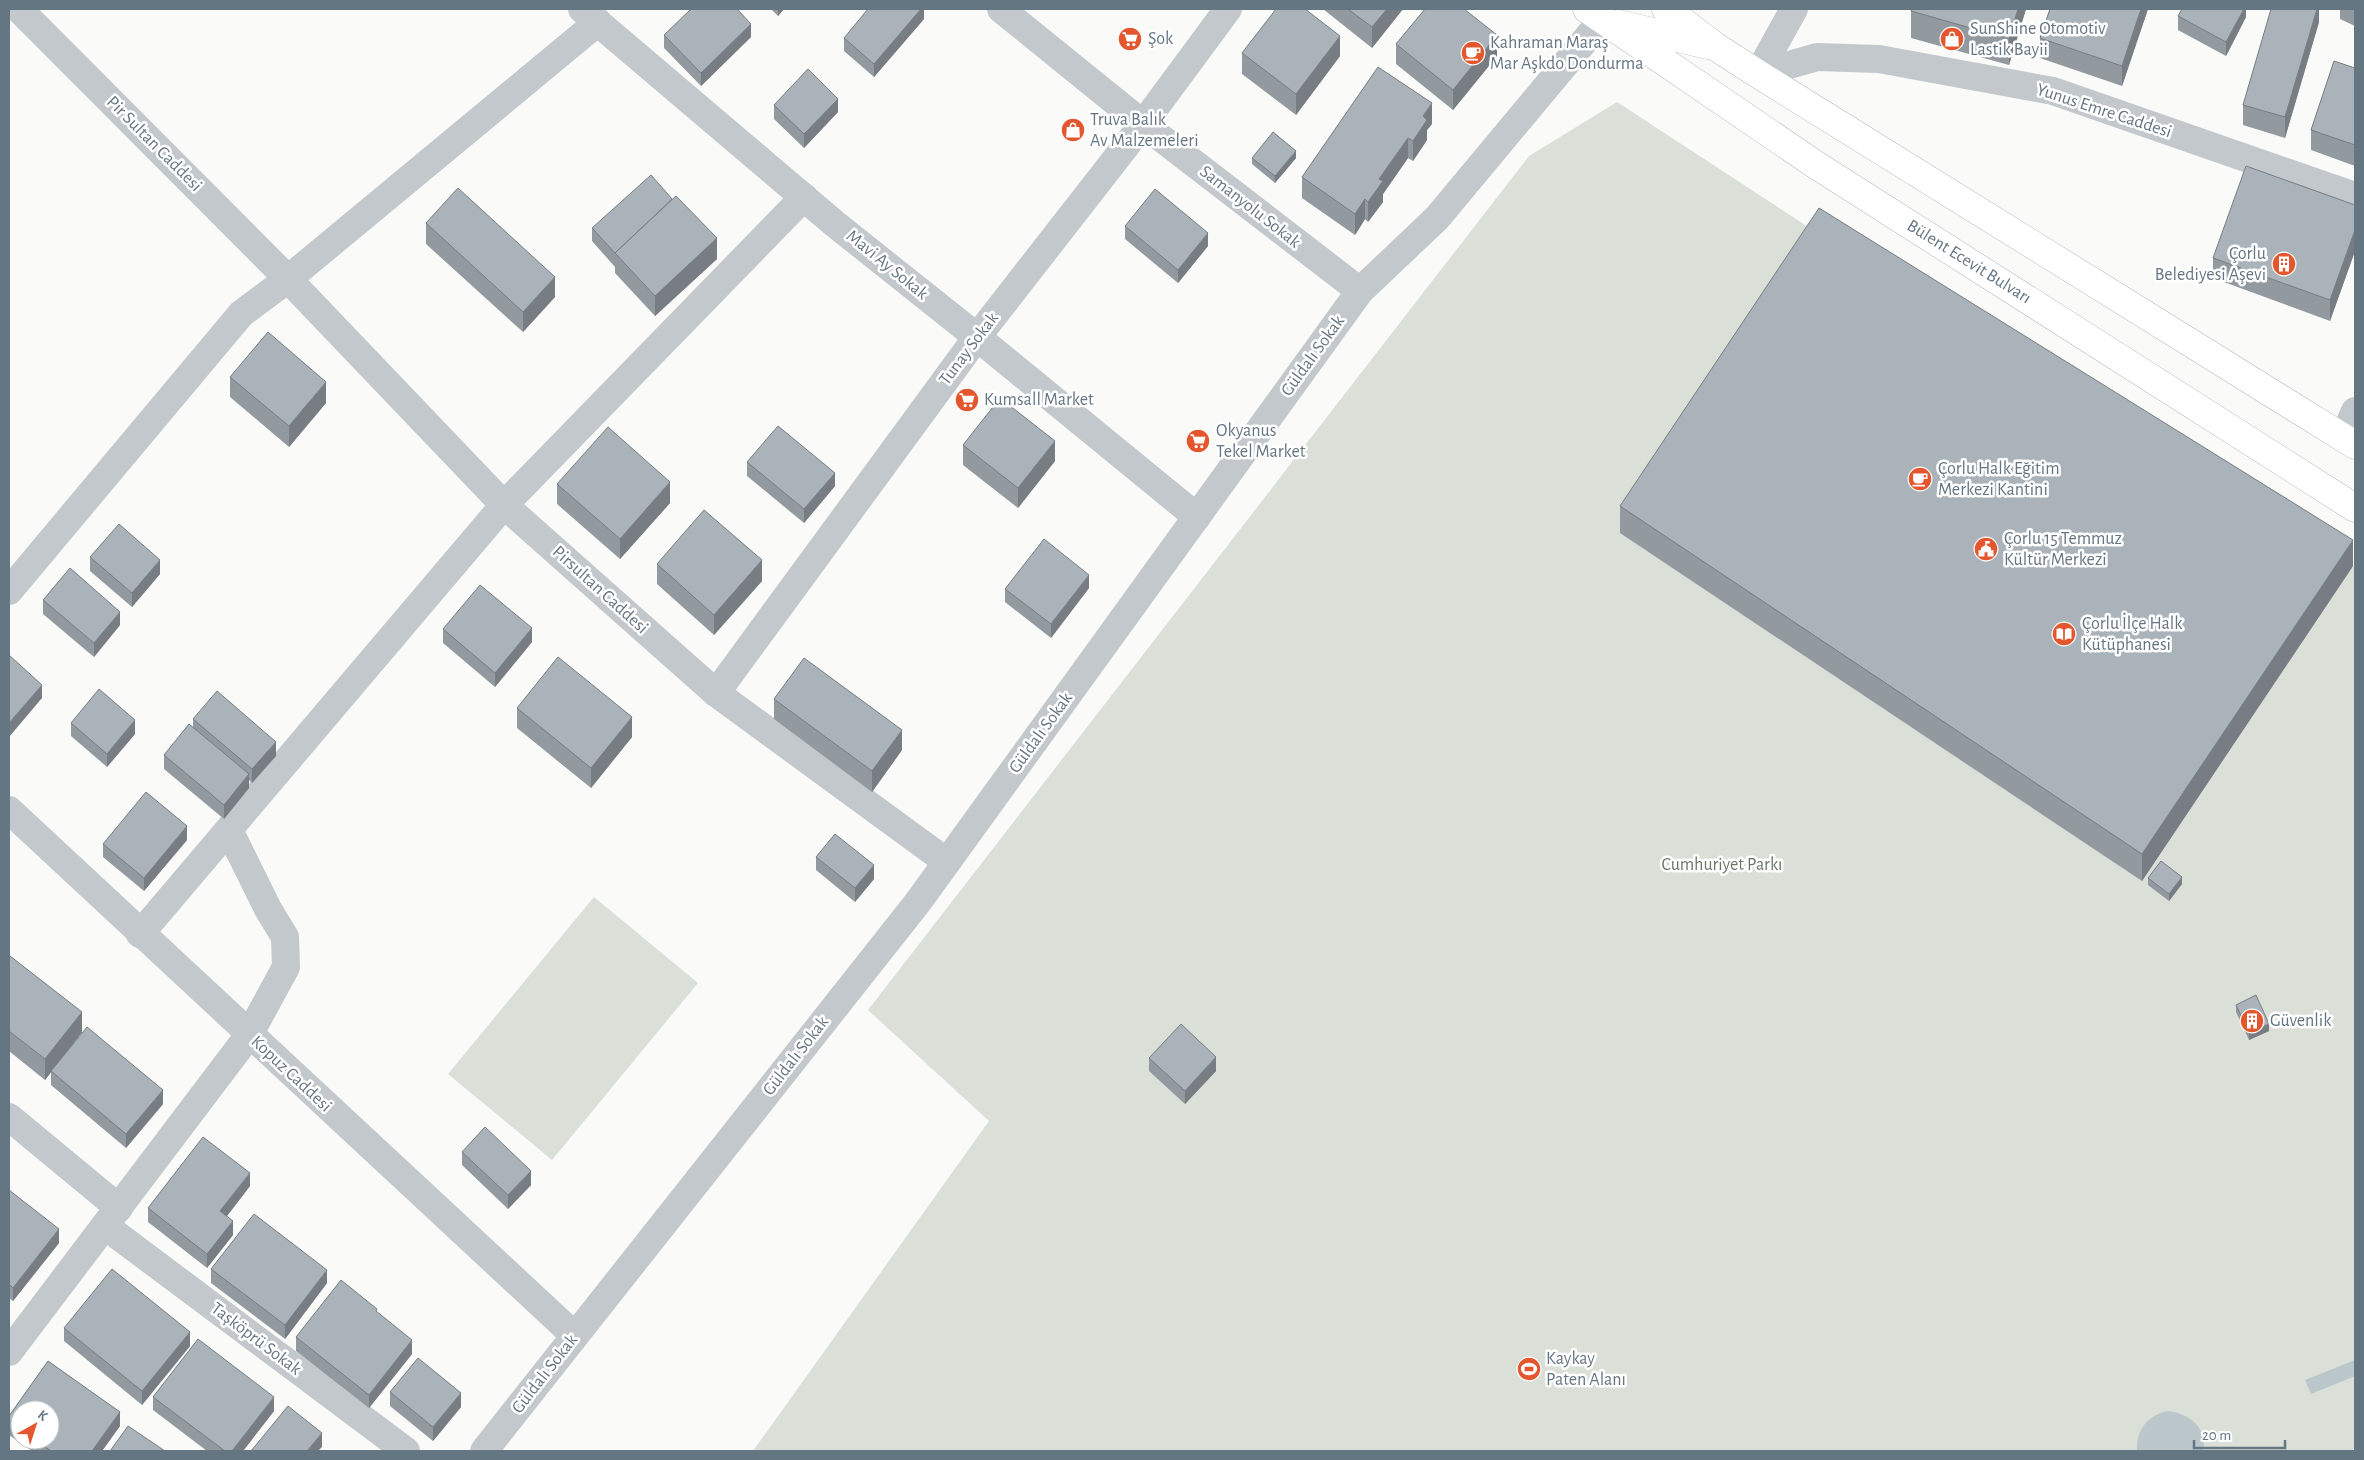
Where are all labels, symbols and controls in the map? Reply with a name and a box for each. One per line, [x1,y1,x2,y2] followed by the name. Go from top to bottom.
[1970,20,2106,59] place label: SunShine Otomotiv Lastik Bayii
[1117,26,1143,52] supermarket icon: Şok
[1939,26,1965,52] shop icon: SunShine Otomotiv Lastik Bayii
[1148,30,1174,48] place label: Şok
[1490,34,1644,73] place label: Kahraman Maraş Mar Aşkdo Dondurma
[1460,40,1486,66] cafe icon: Kahraman Maraş Mar Aşkdo Dondurma
[2034,81,2174,141] street label: Yunus Emre Caddesi
[103,93,205,195] street label: Pir Sultan Caddesi
[1090,111,1199,150] place label: Truva Balık Av Malzemeleri
[1060,117,1086,143] shop icon: Truva Balık Av Malzemeleri
[1196,162,1304,252] street label: Samanyolu Sokak
[1904,217,2034,307] street label: Bülent Ecevit Bulvarı
[843,227,932,304] street label: Mavi Ay Sokak
[2155,245,2266,284] place label: Çorlu Belediyesi Aşevi
[2271,251,2297,277] building icon: Çorlu Belediyesi Aşevi
[936,309,1002,389] street label: Tunay Sokak
[1278,312,1349,400] street label: Güldalı Sokak
[954,387,980,413] supermarket icon: Kumsall Market
[984,391,1094,409] place label: Kumsall Market
[1216,422,1306,461] place label: Okyanus Tekel Market
[1185,428,1211,454] supermarket icon: Okyanus Tekel Market
[1938,460,2060,499] place label: Çorlu Halk Eğitim Merkezi Kantini
[1907,466,1933,492] cafe icon: Çorlu Halk Eğitim Merkezi Kantini
[2004,530,2122,569] place label: Çorlu 15 Temmuz Kültür Merkezi
[1973,536,1999,562] public building icon: Çorlu 15 Temmuz Kültür Merkezi
[549,543,651,637] street label: Pirsultan Caddesi
[2082,613,2183,654] place label: Çorlu İlçe Halk Kütüphanesi
[2051,621,2077,647] library icon: Çorlu İlçe Halk Kütüphanesi
[1006,689,1077,777] street label: Güldalı Sokak
[1662,856,1782,874] park label: Cumhuriyet Parkı
[2239,1008,2265,1034] building icon: Güvenlik
[760,1012,833,1099] street label: Güldalı Sokak
[2270,1012,2332,1030] place label: Güvenlik
[247,1032,335,1116] street label: Kopuz Caddesi
[208,1299,305,1379] street label: Taşköprü Sokak
[509,1330,582,1417] street label: Güldalı Sokak
[1546,1350,1626,1389] place label: Kaykay Paten Alanı
[1516,1356,1542,1382] sports icon: Kaykay Paten Alanı
[10,1400,60,1450] north arrow
[35,1408,51,1424] text: K
[2194,1418,2285,1450] scale bar
[2202,1428,2231,1443] text: 20 m

